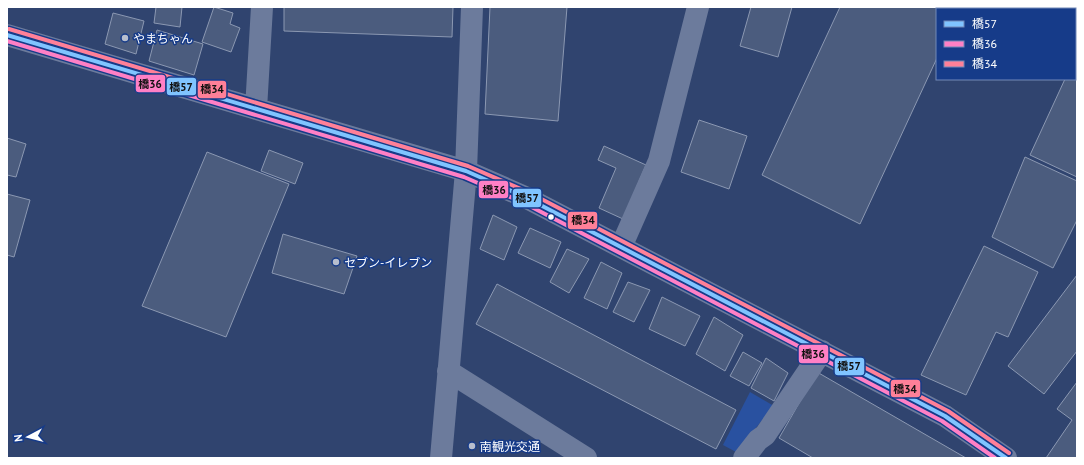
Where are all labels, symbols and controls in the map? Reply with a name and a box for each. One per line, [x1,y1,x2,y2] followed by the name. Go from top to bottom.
[936,8,1076,80] legend
[972,16,997,31] text: 橋57
[133,31,193,46] place label: やまちゃん
[120,33,130,43] marker: やまちゃん
[972,36,997,51] text: 橋36
[972,56,998,71] text: 橋34
[135,74,166,93] line badge: 橋36
[138,77,162,91] text: 橋36
[166,77,197,96] line badge: 橋57
[169,80,193,94] text: 橋57
[197,80,227,99] line badge: 橋34
[200,82,224,96] text: 橋34
[478,180,509,199] line badge: 橋36
[482,183,506,197] text: 橋36
[512,188,542,208] line badge: 橋57
[515,191,539,205] text: 橋57
[567,211,598,230] line badge: 橋34
[546,212,556,222] unlabelled marker
[571,213,595,227] text: 橋34
[344,255,432,270] place label: セブン-イレブン
[331,257,341,267] marker: セブン-イレブン
[798,344,829,364] line badge: 橋36
[801,347,825,361] text: 橋36
[834,357,865,376] line badge: 橋57
[837,359,861,373] text: 橋57
[890,379,921,398] line badge: 橋34
[893,382,917,396] text: 橋34
[8,417,48,457] north arrow
[11,434,25,443] text: N
[480,439,540,454] place label: 南観光交通
[467,441,477,451] marker: 南観光交通

